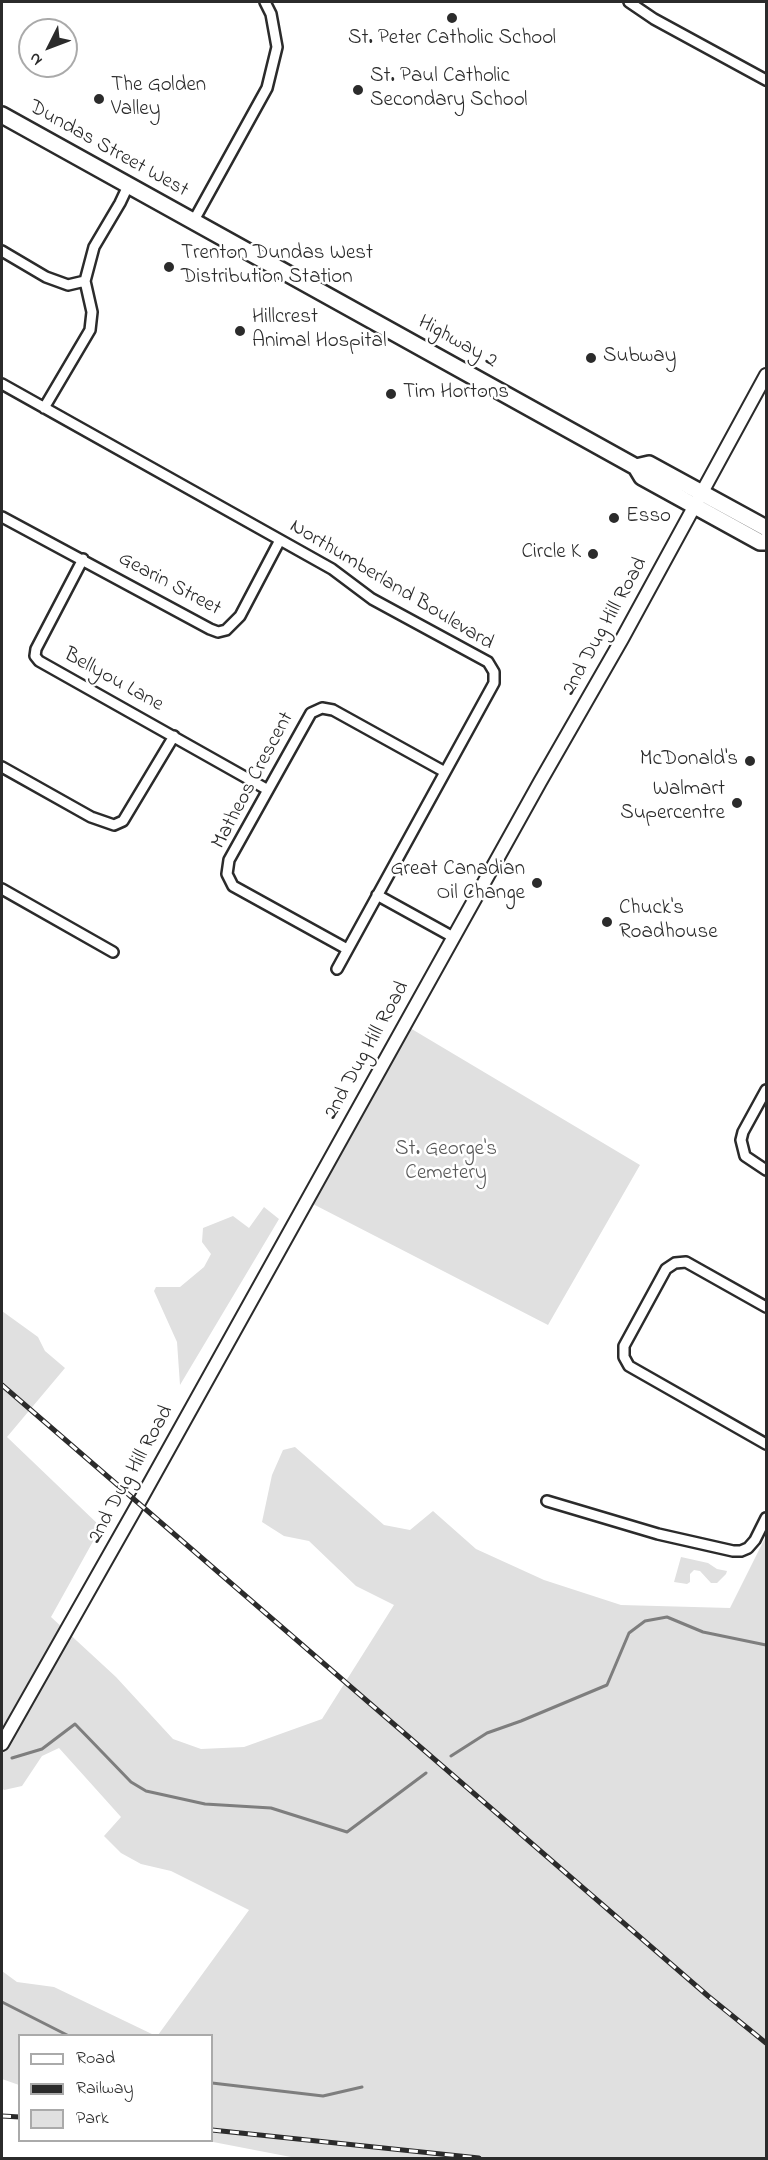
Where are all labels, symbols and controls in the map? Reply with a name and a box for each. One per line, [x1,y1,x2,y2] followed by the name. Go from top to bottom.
[445,11,459,25] marker: St. Peter Catholic School
[18,18,78,78] north arrow
[348,27,556,53] place label: St. Peter Catholic School
[24,47,49,71] text: N
[370,65,528,115] place label: St. Paul Catholic Secondary School
[111,74,206,124] place label: The Golden Valley
[351,83,365,97] marker: St. Paul Catholic Secondary School
[92,92,106,106] marker: The Golden Valley
[24,96,192,204] street label: Dundas Street West
[181,242,373,292] place label: Trenton Dundas West Distribution Station
[162,260,176,274] marker: Trenton Dundas West Distribution Station
[252,306,386,356] place label: Hillcrest Animal Hospital
[413,311,501,375] street label: Highway 2
[233,324,247,338] marker: Hillcrest Animal Hospital
[603,345,676,371] place label: Subway
[584,351,598,365] marker: Subway
[403,381,509,407] place label: Tim Hortons
[384,387,398,401] marker: Tim Hortons
[626,505,671,531] place label: Esso
[607,511,621,525] marker: Esso
[284,515,498,657] street label: Northumberland Boulevard
[521,541,581,567] place label: Circle K
[113,547,225,623] street label: Gearin Street
[586,547,600,561] marker: Circle K
[558,554,654,700] street label: 2nd Dug Hill Road
[59,643,167,719] street label: Bellyou Lane
[207,708,301,854] street label: Matheos Crescent
[640,748,738,774] place label: McDonald's
[743,754,757,768] marker: McDonald's
[620,778,725,828] place label: Walmart Supercentre
[730,796,744,810] marker: Walmart Supercentre
[390,858,525,908] place label: Great Canadian Oil Change
[530,876,544,890] marker: Great Canadian Oil Change
[619,897,718,947] place label: Chuck's Roadhouse
[600,915,614,929] marker: Chuck's Roadhouse
[320,978,416,1124] street label: 2nd Dug Hill Road
[395,1138,497,1188] park label: St. George's Cemetery
[84,1402,180,1548] street label: 2nd Dug Hill Road
[18,2034,213,2142] legend
[76,2046,115,2072] text: Road
[76,2076,133,2102] text: Railway
[76,2106,109,2132] text: Park

